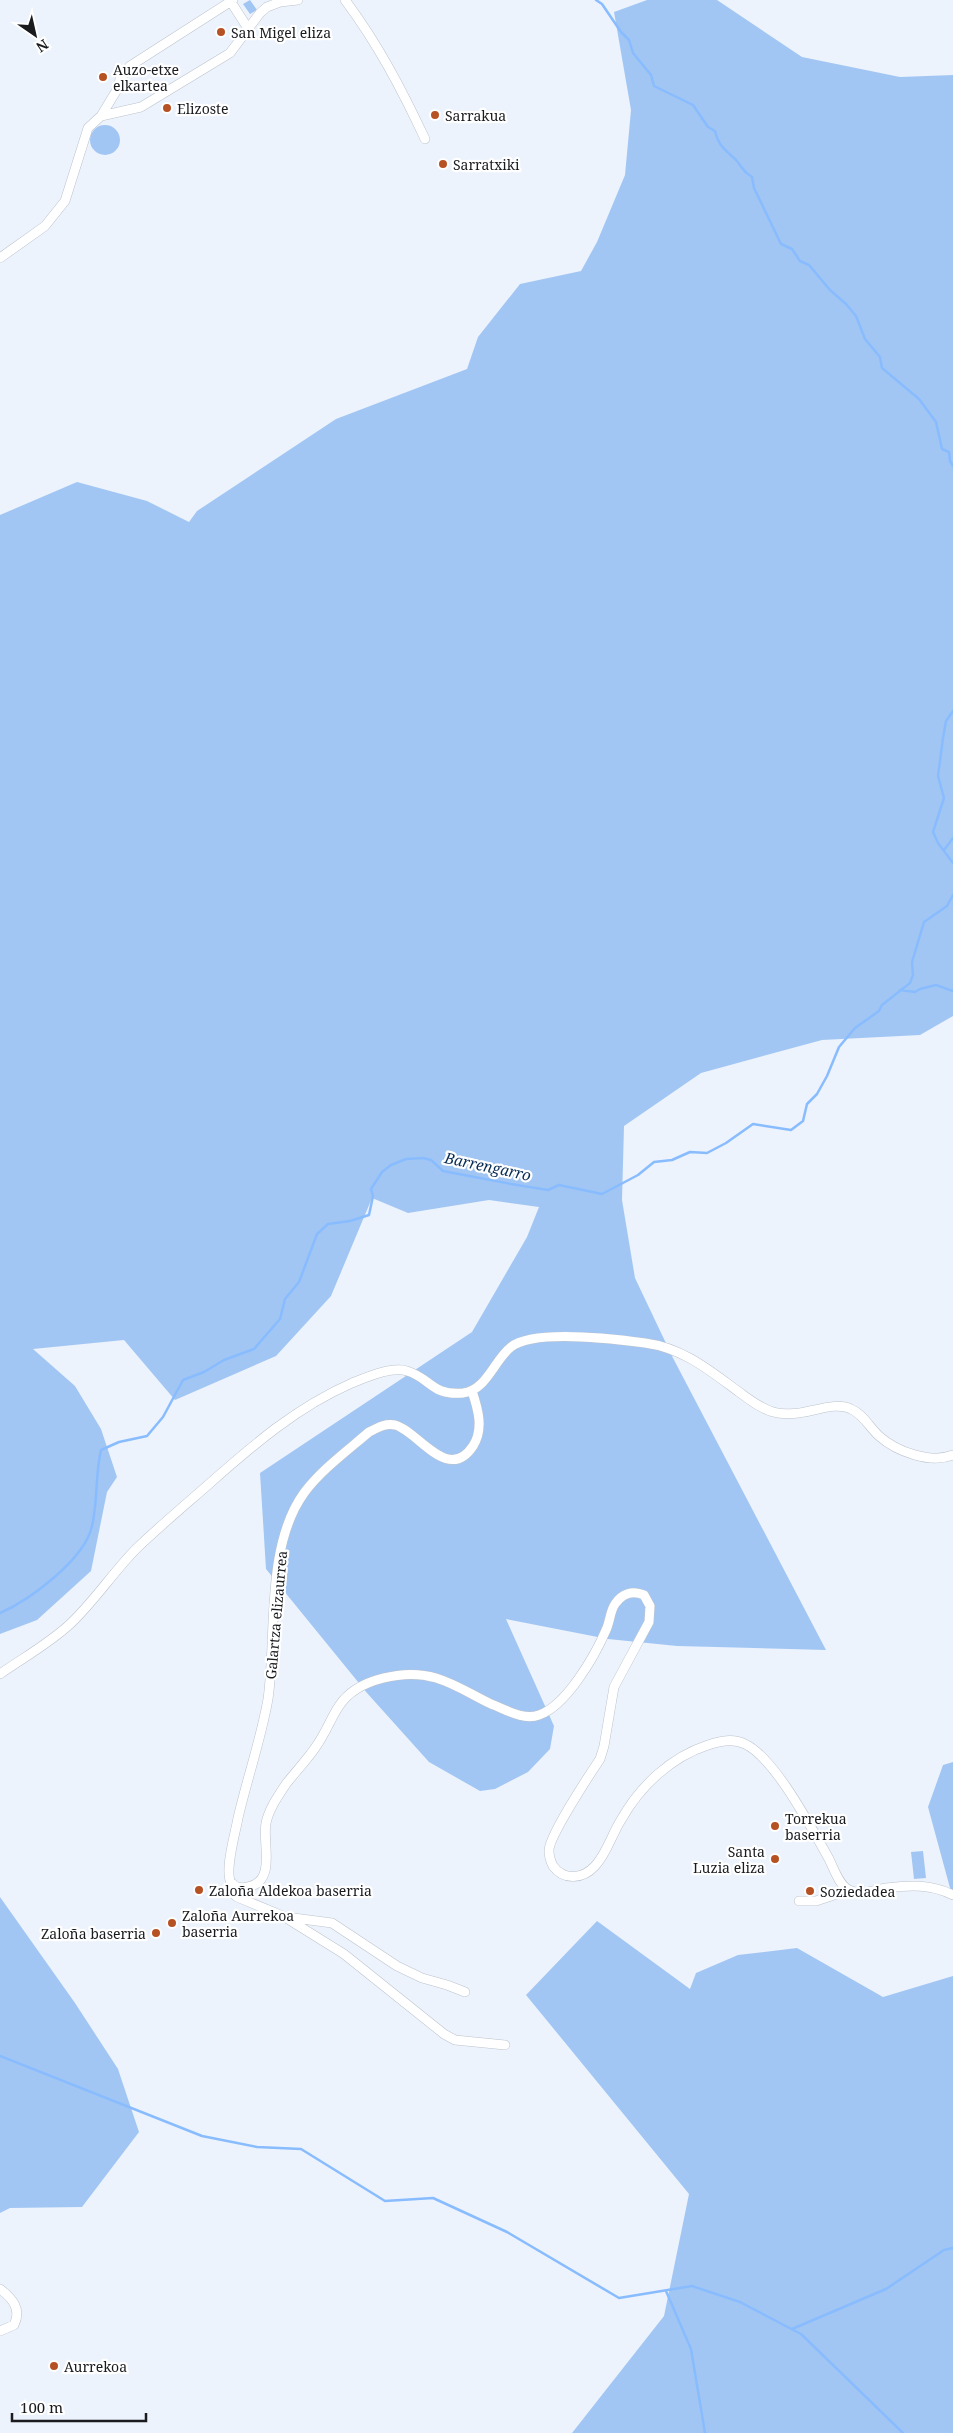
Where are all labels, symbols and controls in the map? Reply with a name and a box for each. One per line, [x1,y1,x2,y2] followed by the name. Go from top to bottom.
[10,10,60,60] north arrow
[231,23,331,42] place label: San Migel eliza
[215,26,227,38] marker: San Migel eliza
[33,35,52,57] text: N
[113,60,179,95] place label: Auzo-etxe elkartea
[97,71,109,83] marker: Auzo-etxe elkartea
[177,99,229,118] place label: Elizoste
[161,102,173,114] marker: Elizoste
[445,106,506,125] place label: Sarrakua
[429,109,441,121] marker: Sarrakua
[453,155,520,174] place label: Sarratxiki
[437,158,449,170] marker: Sarratxiki
[442,1147,533,1185] water label: Barrengarro
[261,1550,291,1680] street label: Galartza elizaurrea
[785,1809,847,1844] place label: Torrekua baserria
[769,1820,781,1832] marker: Torrekua baserria
[693,1842,765,1877] place label: Santa Luzia eliza
[769,1853,781,1865] marker: Santa Luzia eliza
[209,1881,372,1900] place label: Zaloña Aldekoa baserria
[820,1882,895,1901] place label: Soziedadea
[193,1884,205,1896] marker: Zaloña Aldekoa baserria
[804,1885,816,1897] marker: Soziedadea
[182,1906,294,1941] place label: Zaloña Aurrekoa baserria
[166,1917,178,1929] marker: Zaloña Aurrekoa baserria
[41,1924,146,1943] place label: Zaloña baserria
[150,1927,162,1939] marker: Zaloña baserria
[64,2357,127,2376] place label: Aurrekoa
[48,2360,60,2372] marker: Aurrekoa
[12,2390,146,2422] scale bar
[20,2397,63,2417] text: 100 m

